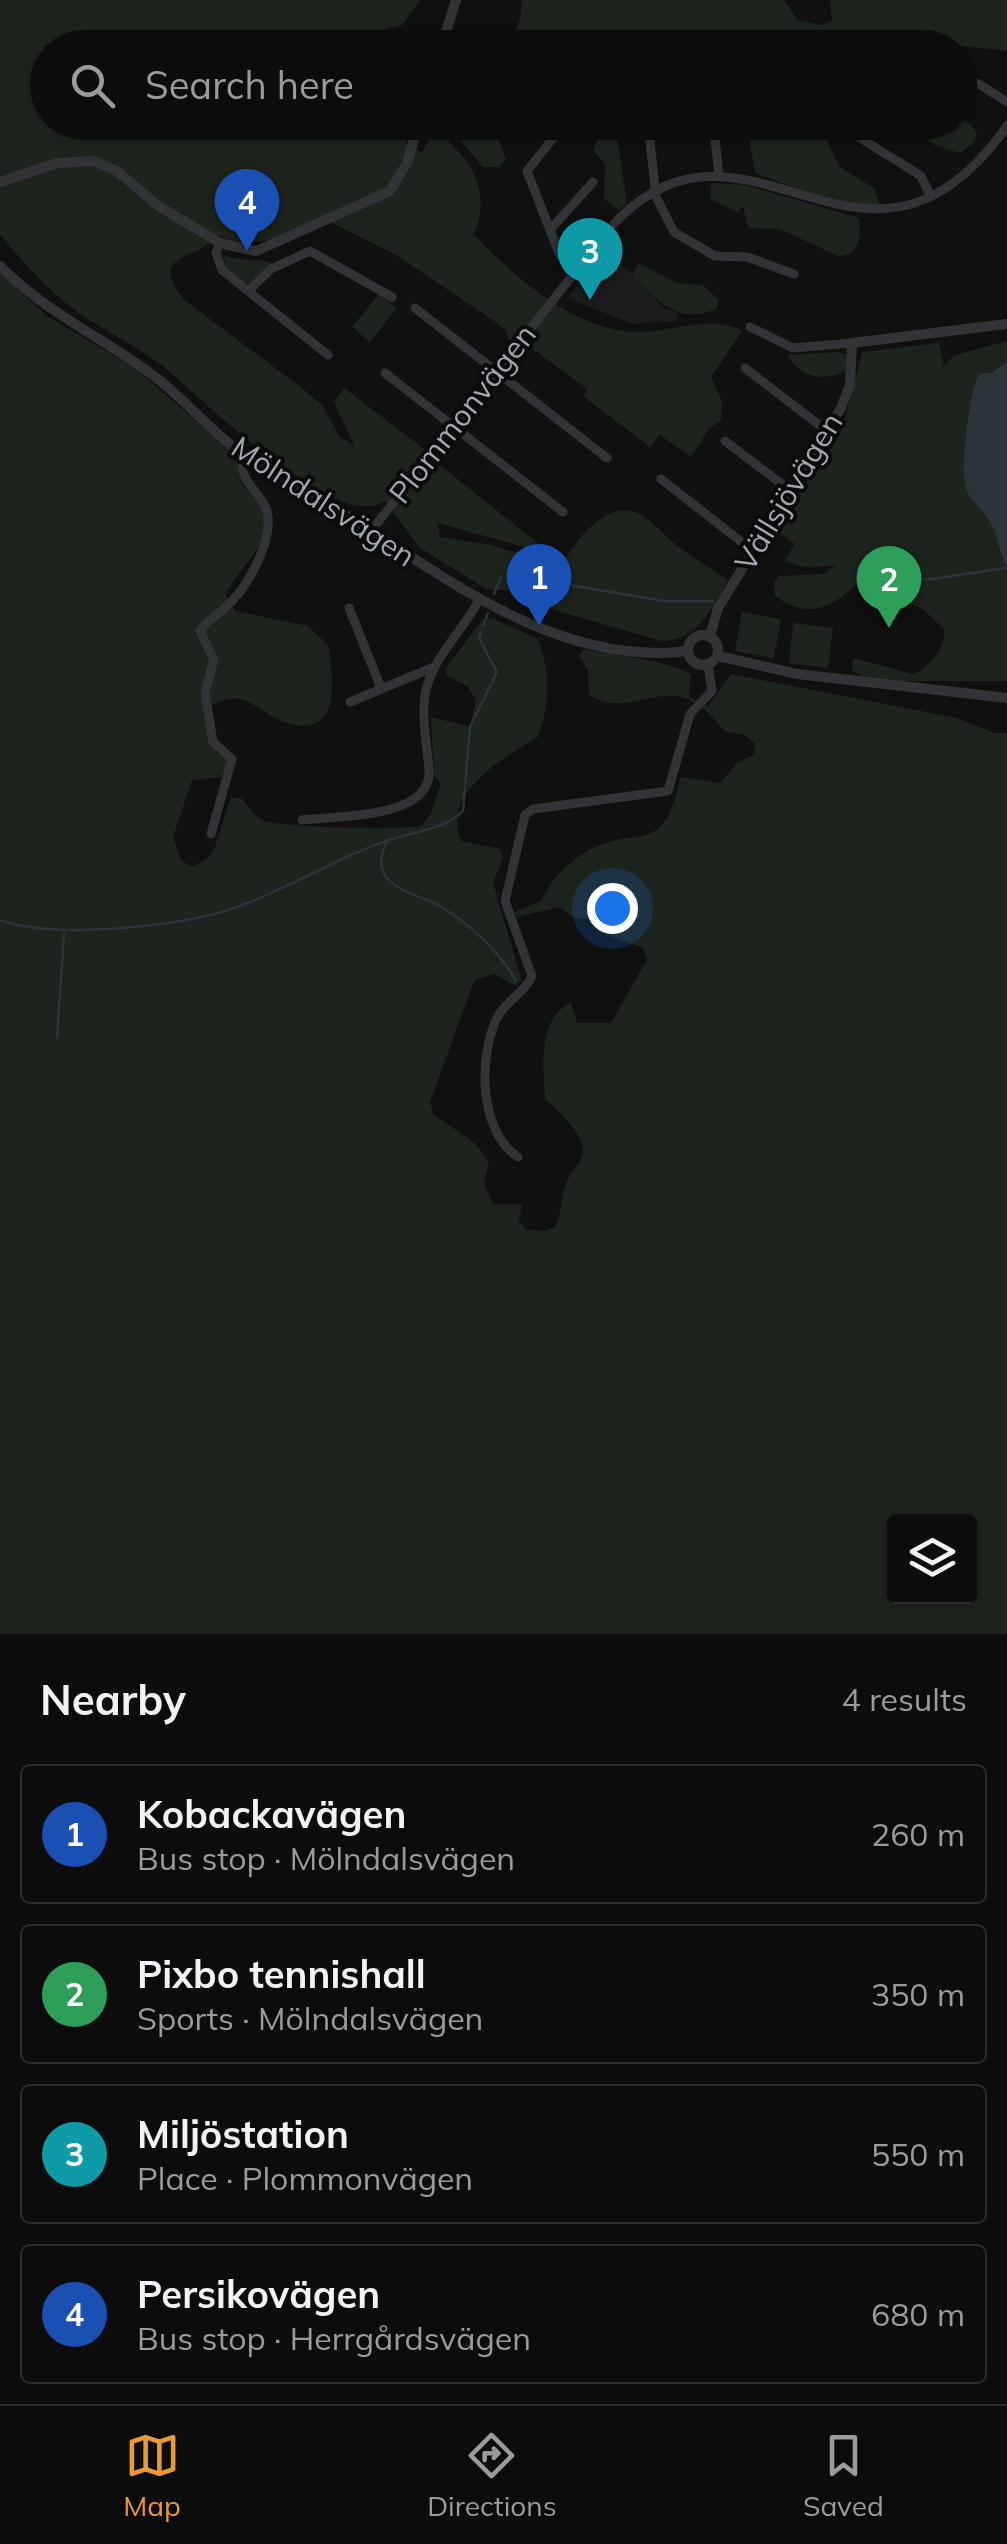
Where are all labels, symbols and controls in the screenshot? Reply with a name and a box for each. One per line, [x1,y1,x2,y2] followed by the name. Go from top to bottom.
[30,30,977,140] search box
[65,58,120,113] icon: search
[145,61,354,109] text: Search here
[214,168,280,251] pin: 4
[558,218,622,300] pin: 3
[380,316,544,511] street label: Plommonvägen
[726,405,850,578] street label: Vällsjövägen
[225,428,422,575] street label: Mölndalsvägen
[506,544,572,626] pin: 1
[856,546,922,628] pin: 2
[587,883,638,934] your location
[887,1514,977,1604] map controls
[887,1514,977,1604] button: layers
[40,1673,186,1726] text: Nearby
[842,1679,967,1719] text: 4 results
[137,1790,406,1838] text: Kobackavägen
[65,1814,84,1854] text: 1
[871,1814,965,1854] text: 260 m
[137,1838,515,1878] text: Bus stop · Mölndalsvägen
[137,1950,426,1998] text: Pixbo tennishall
[65,1974,84,2014] text: 2
[871,1974,965,2014] text: 350 m
[137,1998,483,2038] text: Sports · Mölndalsvägen
[137,2110,349,2158] text: Miljöstation
[65,2134,84,2174] text: 3
[871,2134,965,2174] text: 550 m
[137,2158,473,2198] text: Place · Plommonvägen
[137,2270,380,2318] text: Persikovägen
[65,2294,84,2334] text: 4
[871,2294,965,2334] text: 680 m
[137,2318,531,2358] text: Bus stop · Herrgårdsvägen
[123,2428,181,2523] tab: Map
[427,2428,557,2523] tab: Directions
[803,2428,884,2523] tab: Saved

